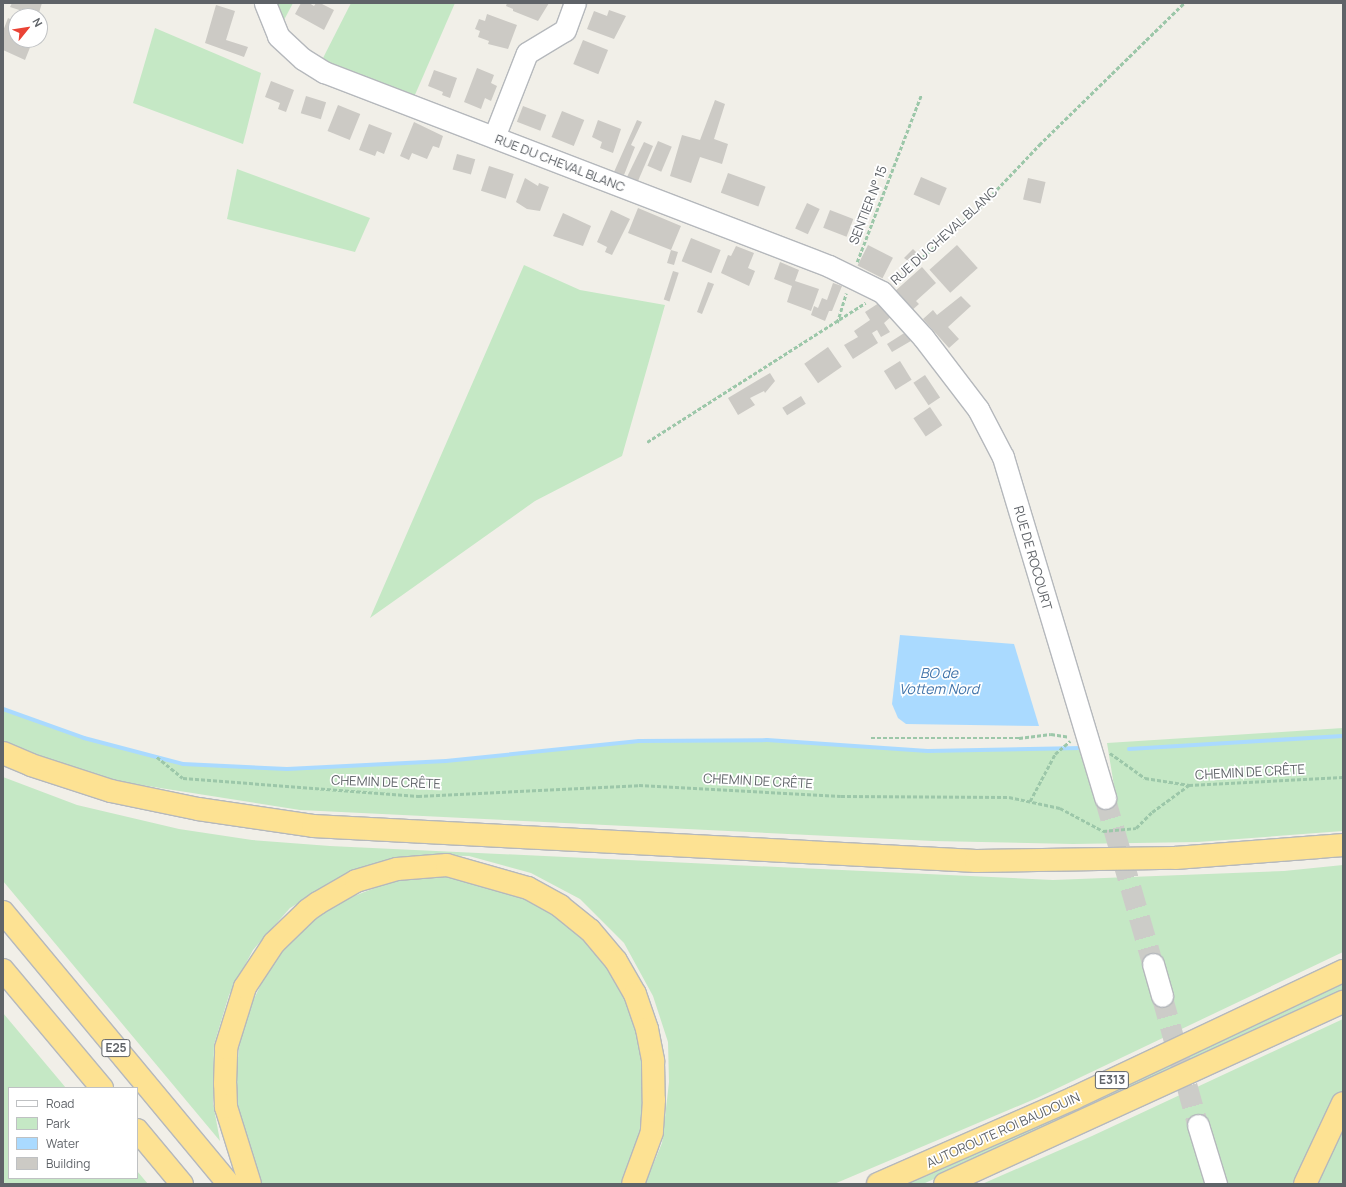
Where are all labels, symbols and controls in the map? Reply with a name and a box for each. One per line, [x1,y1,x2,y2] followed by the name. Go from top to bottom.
[8,8,48,48] north arrow
[29,15,46,29] text: N
[492,131,628,195] street label: RUE DU CHEVAL BLANC
[846,163,890,247] street label: SENTIER N° 15
[887,184,1001,288] street label: RUE DU CHEVAL BLANC
[1011,504,1055,612] street label: RUE DE ROCOURT
[899,665,979,698] water label: BO de Vottem Nord
[1195,761,1305,783] street label: CHEMIN DE CRÊTE
[703,770,813,792] street label: CHEMIN DE CRÊTE
[331,772,441,792] street label: CHEMIN DE CRÊTE
[101,1038,131,1058] road number: E25
[1094,1070,1130,1090] road number: E313
[8,1087,138,1179] legend
[924,1089,1082,1171] street label: AUTOROUTE ROI BAUDOUIN
[46,1095,74,1112] text: Road
[46,1115,70,1132] text: Park
[46,1135,79,1152] text: Water
[46,1155,90,1172] text: Building

